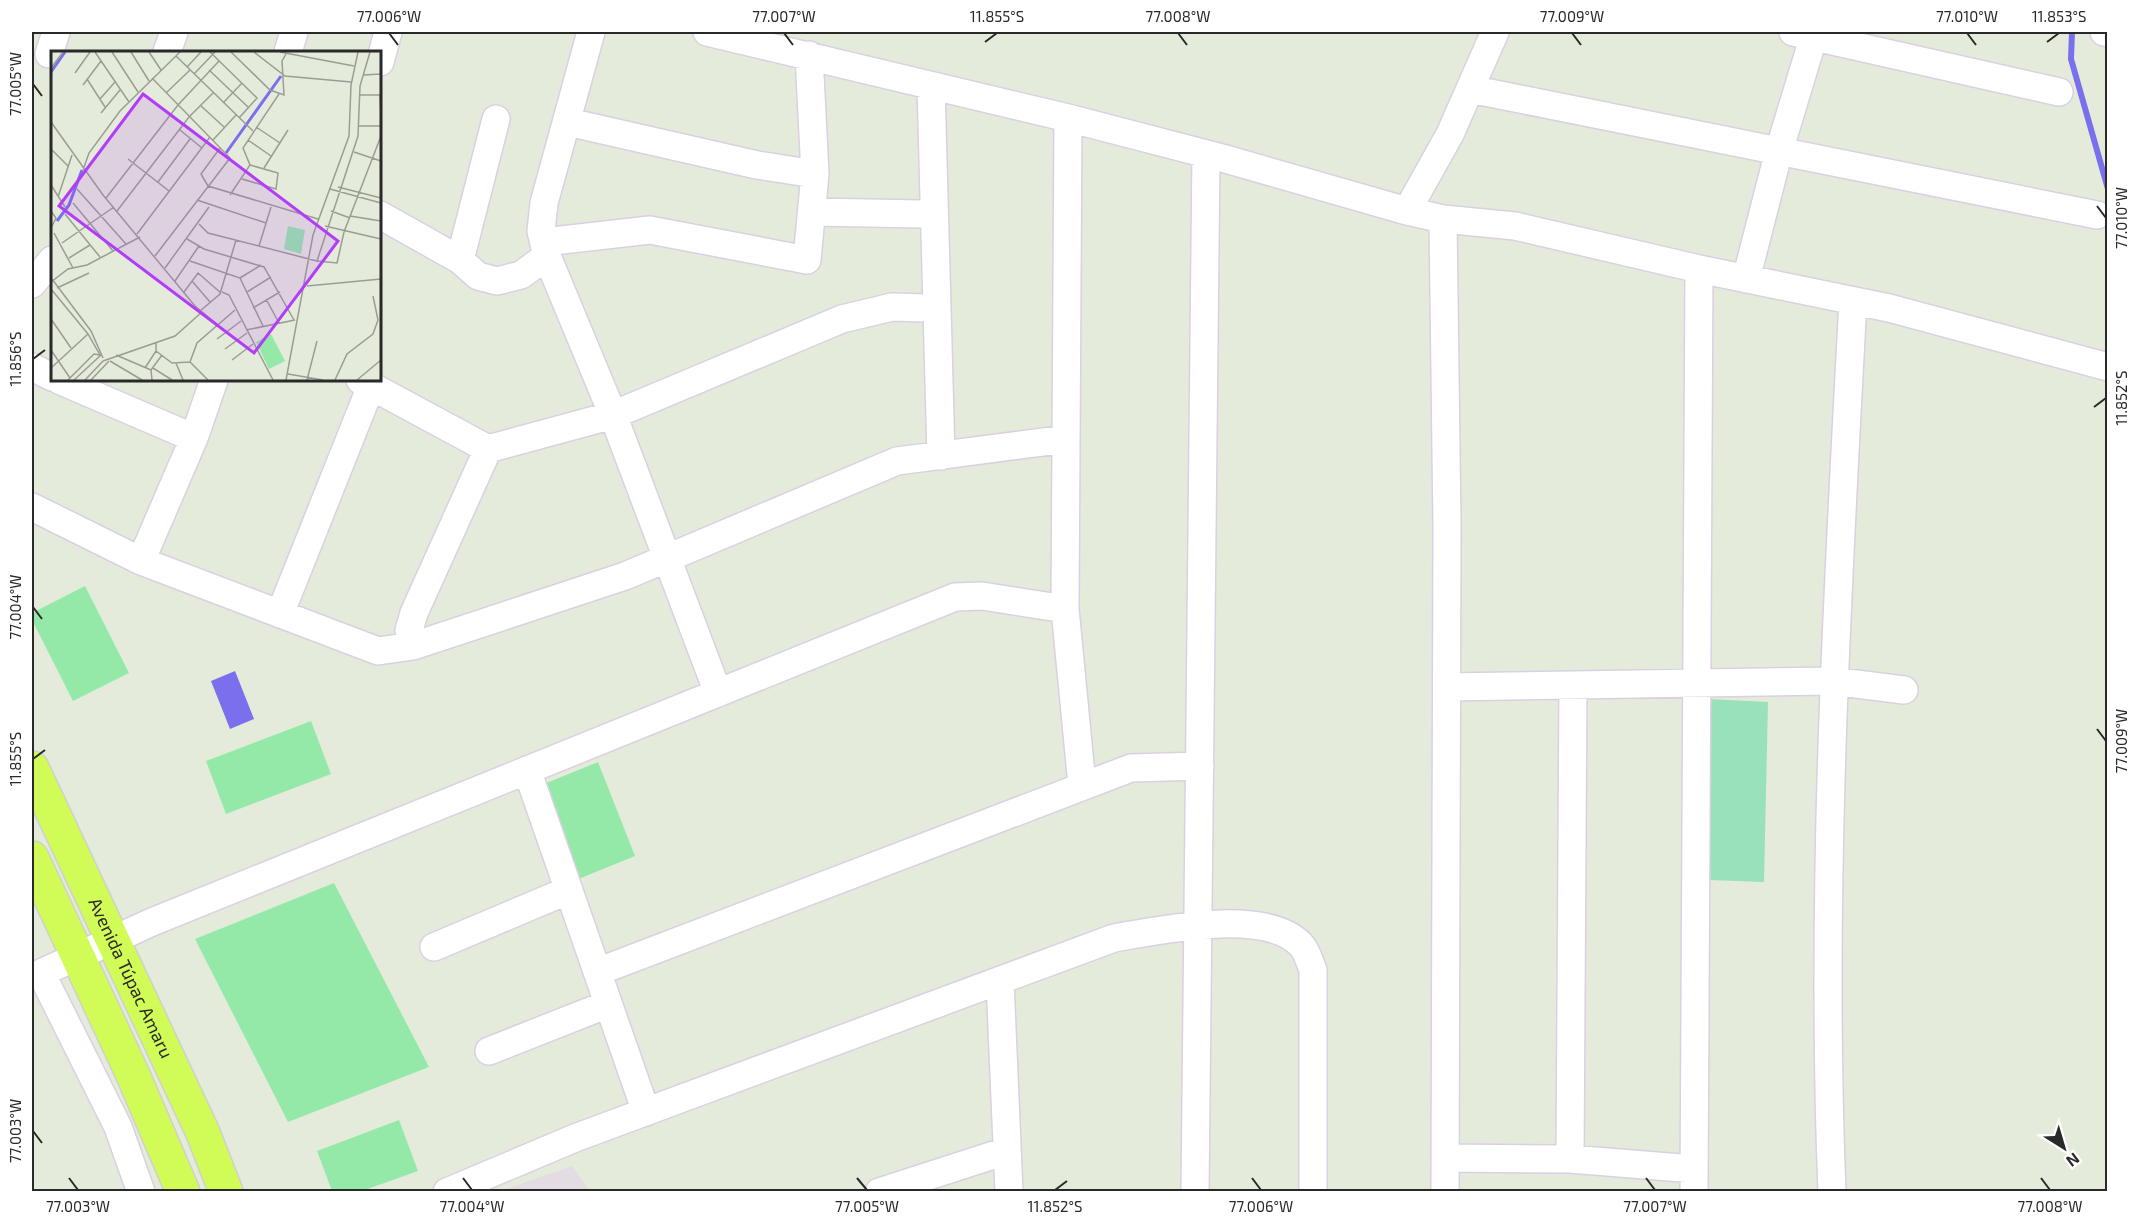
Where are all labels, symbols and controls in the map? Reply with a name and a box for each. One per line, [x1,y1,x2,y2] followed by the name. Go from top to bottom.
[357,7,421,25] text: 77.006°W
[752,7,816,25] text: 77.007°W
[970,7,1024,25] text: 11.855°S
[1146,7,1210,25] text: 77.008°W
[1540,7,1604,25] text: 77.009°W
[1936,7,1998,25] text: 77.010°W
[2032,7,2086,25] text: 11.853°S
[51,51,381,381] inset map
[6,52,24,116] text: 77.005°W
[2112,187,2130,249] text: 77.010°W
[6,332,24,386] text: 11.856°S
[2112,371,2130,425] text: 11.852°S
[6,574,24,640] text: 77.004°W
[2112,709,2130,773] text: 77.009°W
[6,732,24,786] text: 11.855°S
[84,894,178,1062] street label: Avenida Túpac Amaru
[6,1099,24,1163] text: 77.003°W
[2034,1118,2094,1178] north arrow
[2063,1149,2084,1171] text: N
[46,1197,110,1215] text: 77.003°W
[439,1197,505,1215] text: 77.004°W
[835,1197,899,1215] text: 77.005°W
[1028,1197,1082,1215] text: 11.852°S
[1229,1197,1293,1215] text: 77.006°W
[1623,1197,1687,1215] text: 77.007°W
[2018,1197,2082,1215] text: 77.008°W

